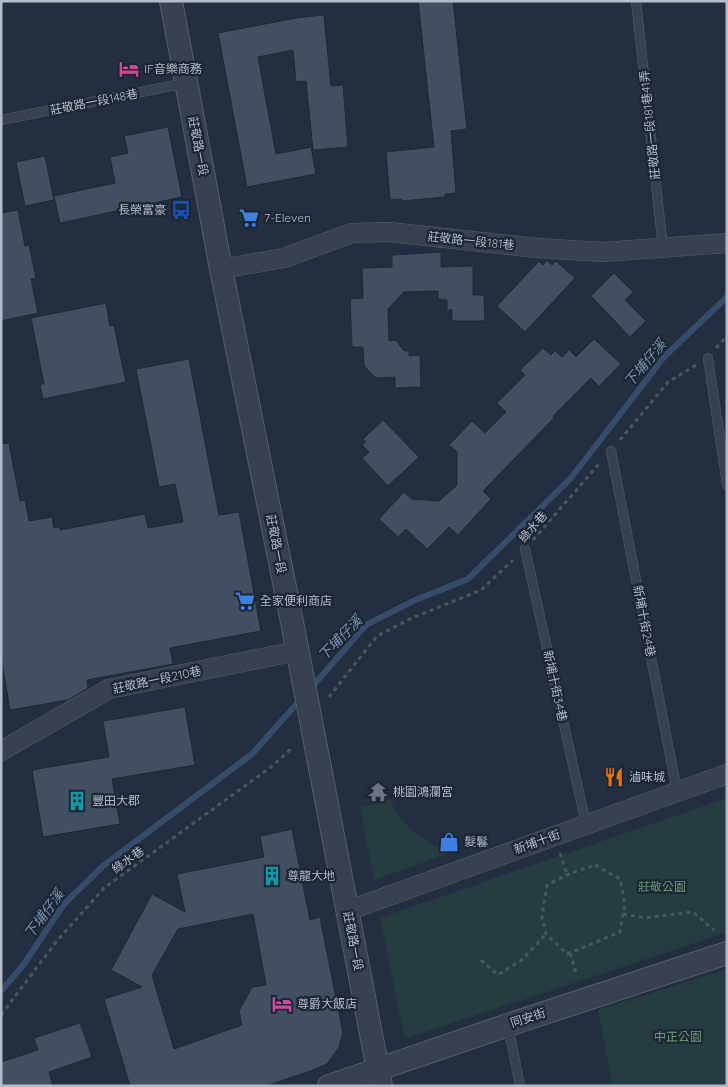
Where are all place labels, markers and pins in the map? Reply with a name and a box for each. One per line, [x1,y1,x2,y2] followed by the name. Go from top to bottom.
[118,58,140,80] hotel icon: IF音樂商務
[144,61,202,76] place label: IF音樂商務
[170,199,192,221] bus stop icon: 長榮富豪
[118,202,166,217] place label: 長榮富豪
[238,207,260,229] supermarket icon: 7-Eleven
[264,210,311,225] place label: 7-Eleven
[234,590,256,612] supermarket icon: 全家便利商店
[260,593,332,608] place label: 全家便利商店
[603,766,625,788] restaurant icon: 滷味城
[629,769,665,784] place label: 滷味城
[367,781,389,803] temple icon: 桃園鴻瀾宮
[393,784,453,799] place label: 桃園鴻瀾宮
[66,790,88,812] building icon: 豐田大郡
[92,793,140,808] place label: 豐田大郡
[438,831,460,853] shop icon: 髮鬈
[464,834,488,849] place label: 髮鬈
[261,865,283,887] building icon: 尊龍大地
[287,868,335,883] place label: 尊龍大地
[271,993,293,1015] hotel icon: 尊爵大飯店
[297,996,357,1011] place label: 尊爵大飯店

